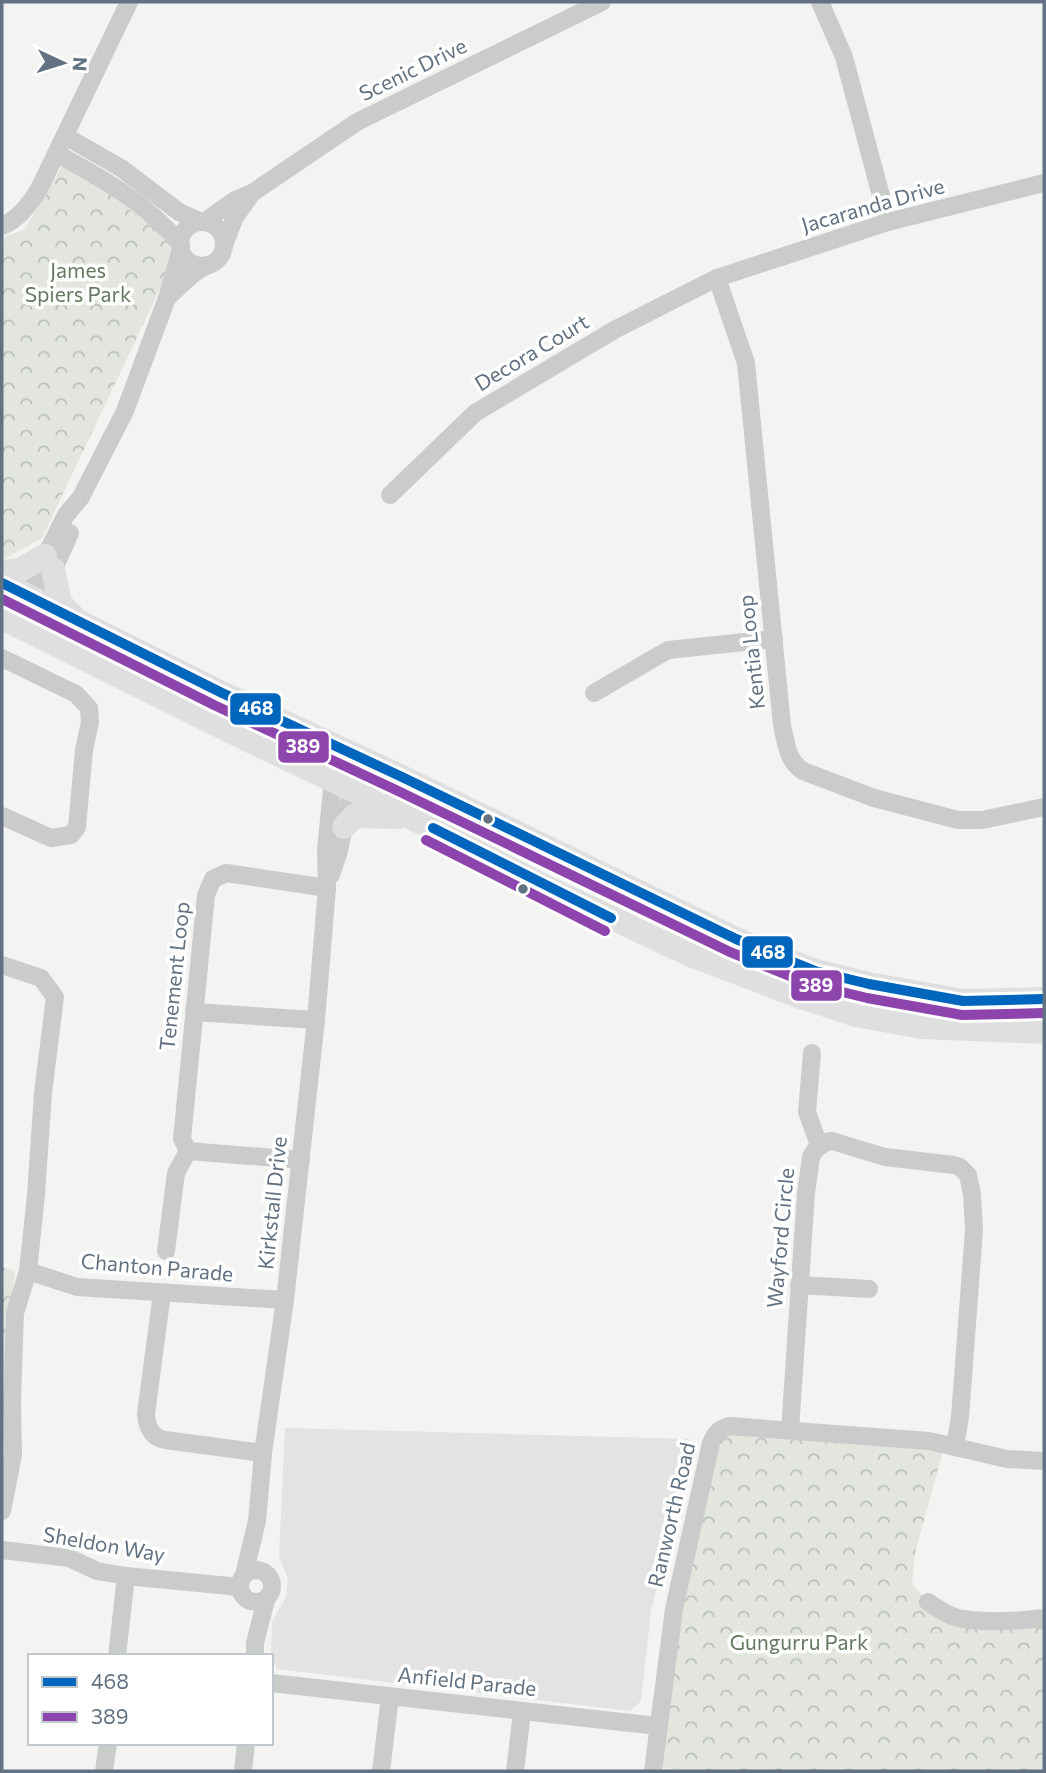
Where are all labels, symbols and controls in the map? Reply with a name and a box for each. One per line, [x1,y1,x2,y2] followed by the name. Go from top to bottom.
[28,28,98,98] north arrow
[355,32,470,105] street label: Scenic Drive
[68,56,92,72] text: N
[798,172,947,237] street label: Jacaranda Drive
[25,257,131,306] park label: James Spiers Park
[470,308,593,395] street label: Decora Court
[732,594,769,711] street label: Kentia Loop
[229,692,282,726] line badge: 468
[238,696,274,719] text: 468
[277,730,330,764] line badge: 389
[286,734,320,757] text: 389
[481,812,495,826] unlabelled marker
[516,882,530,896] unlabelled marker
[153,900,194,1052] street label: Tenement Loop
[741,935,794,969] line badge: 468
[750,940,786,963] text: 468
[790,969,843,1002] line badge: 389
[799,973,833,996] text: 389
[252,1135,291,1271] street label: Kirkstall Drive
[761,1167,798,1309] street label: Wayford Circle
[80,1247,234,1286] street label: Chanton Parade
[642,1440,699,1590] street label: Ranworth Road
[41,1520,167,1567] street label: Sheldon Way
[730,1629,868,1654] park label: Gungurru Park
[28,1654,273,1745] legend
[397,1661,538,1700] street label: Anfield Parade
[91,1668,129,1693] text: 468
[91,1703,128,1728] text: 389

